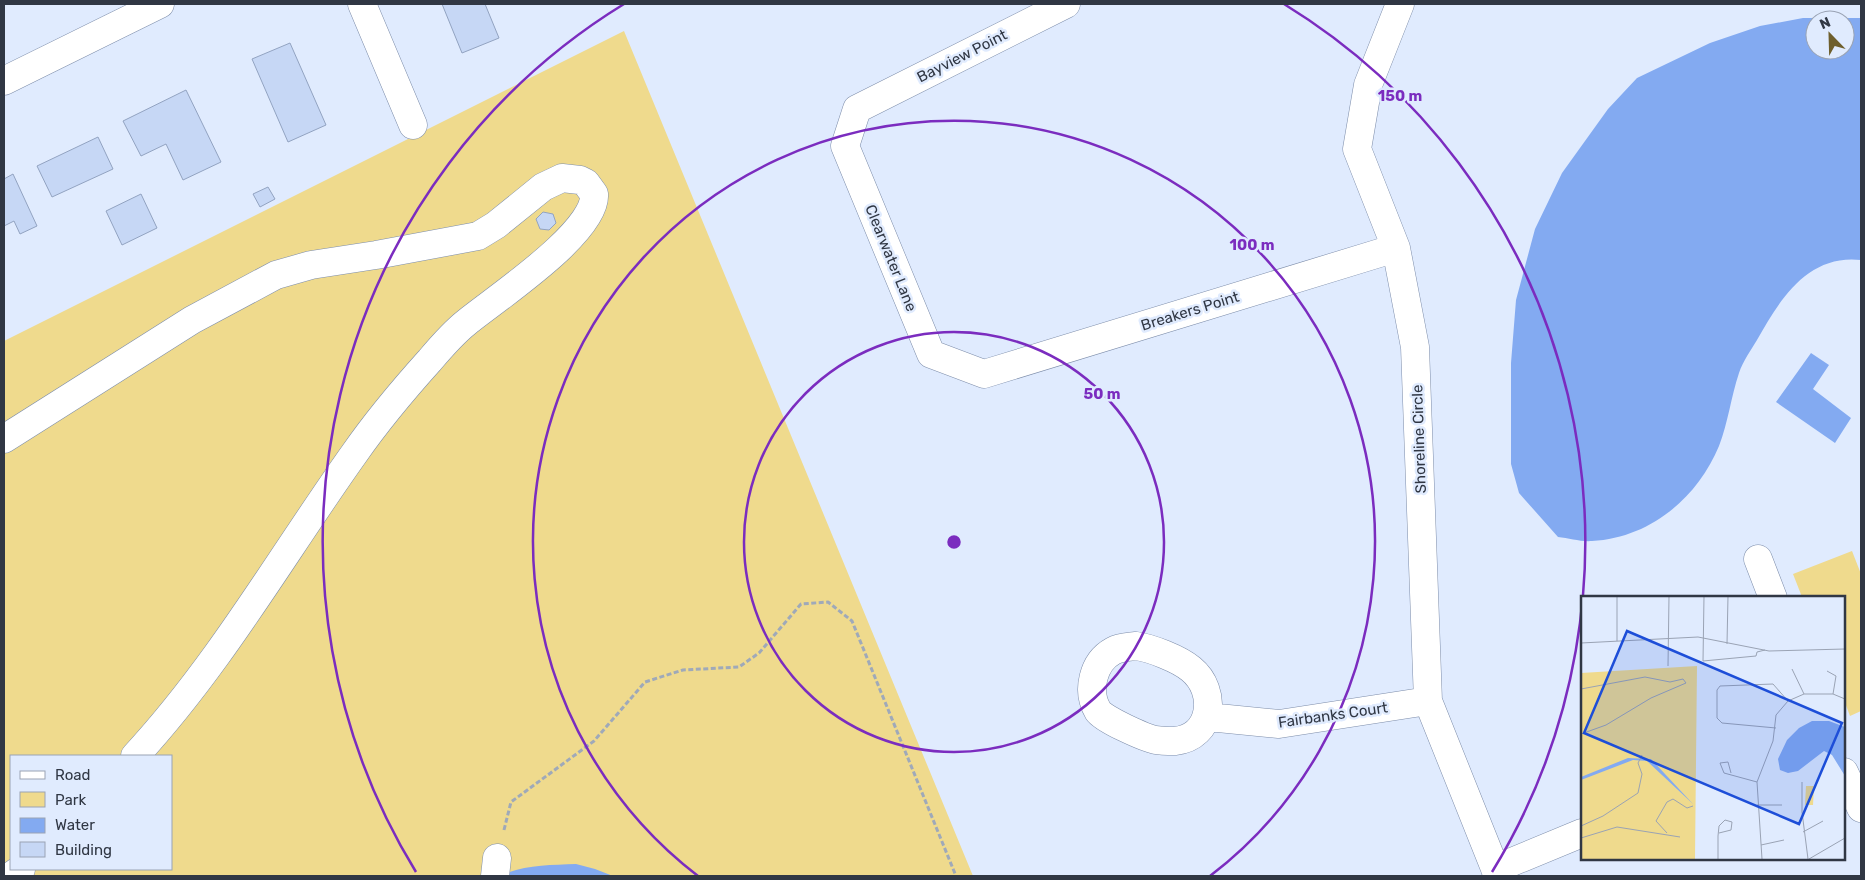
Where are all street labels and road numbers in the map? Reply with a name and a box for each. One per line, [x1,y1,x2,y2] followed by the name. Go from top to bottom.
[914,26,1010,86] street label: Bayview Point
[861,202,921,314] street label: Clearwater Lane
[1139,287,1241,334] street label: Breakers Point
[1408,384,1430,494] street label: Shoreline Circle
[1277,698,1389,732] street label: Fairbanks Court

